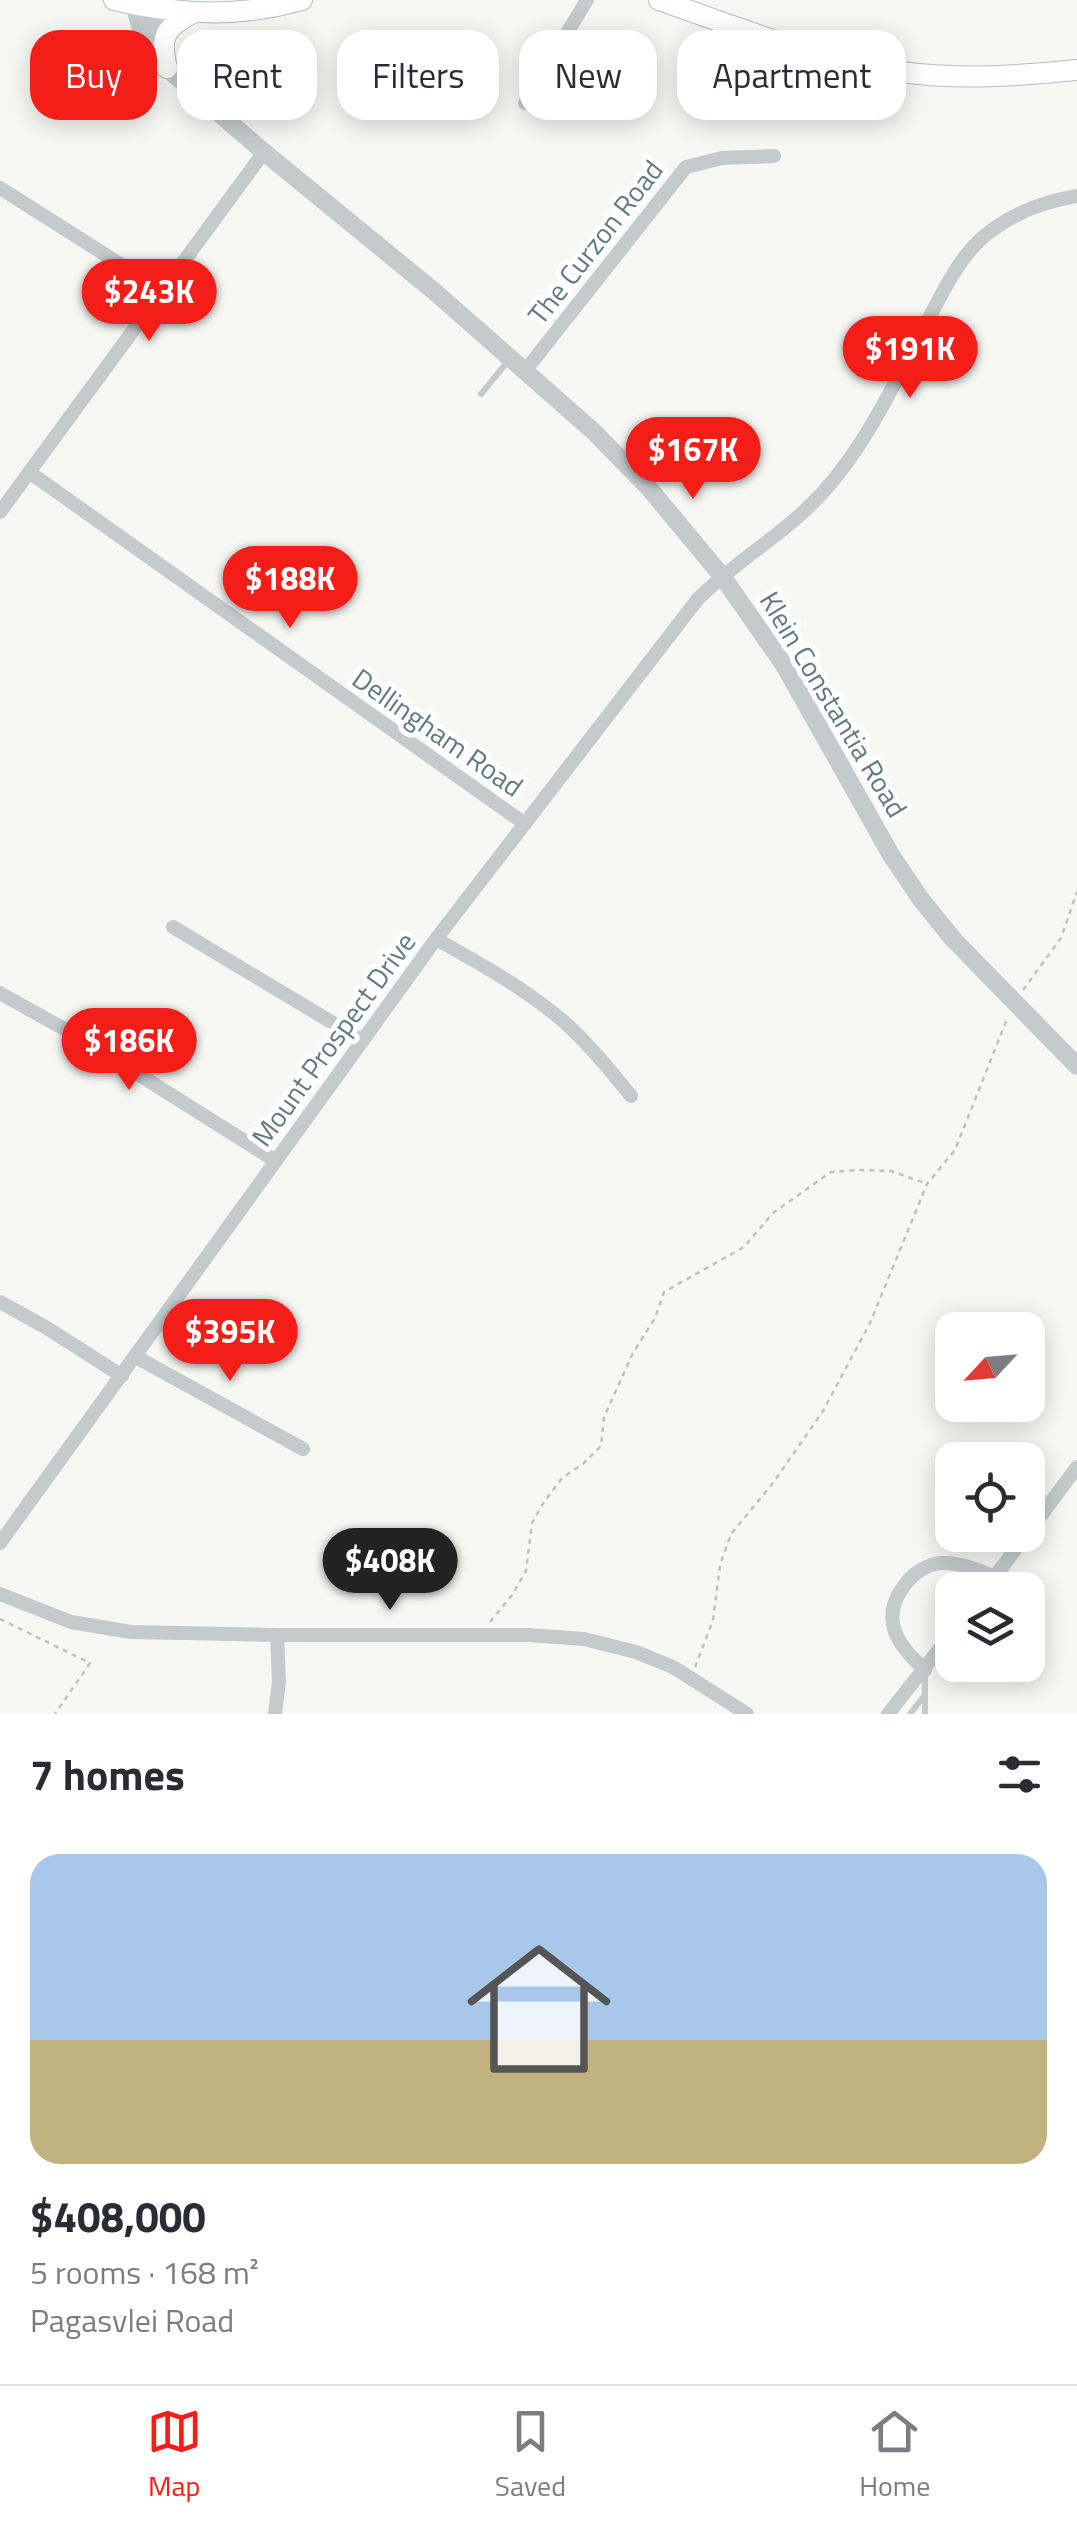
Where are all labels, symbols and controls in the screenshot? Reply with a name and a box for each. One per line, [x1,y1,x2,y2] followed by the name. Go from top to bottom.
[30,30,157,120] chip: Buy
[177,30,317,120] chip: Rent
[337,30,499,120] chip: Filters
[519,30,657,120] chip: New
[677,30,906,120] chip: Apartment
[517,150,673,334] street label: The Curzon Road
[79,259,219,344] pin: $243K
[104,267,194,315] text: $243K
[840,316,980,401] pin: $191K
[865,324,955,372] text: $191K
[623,417,763,502] pin: $167K
[648,425,738,473] text: $167K
[220,546,360,631] pin: $188K
[245,554,335,602] text: $188K
[749,583,919,825] street label: Klein Constantia Road
[344,657,532,807] street label: Dellingham Road
[240,923,426,1155] street label: Mount Prospect Drive
[59,1008,199,1093] pin: $186K
[84,1016,174,1064] text: $186K
[160,1299,300,1384] pin: $395K
[185,1307,275,1355] text: $395K
[935,1312,1045,1422] north arrow
[935,1312,1045,1682] map controls
[935,1442,1045,1552] button: locate
[320,1528,460,1613] pin: $408K
[345,1536,435,1584] text: $408K
[935,1572,1045,1682] button: layers
[30,1742,185,1806] text: 7 homes
[992,1747,1047,1802] icon: filters
[449,1919,629,2099] icon: home
[30,2184,206,2248] text: $408,000
[30,2248,259,2296] text: 5 rooms · 168 m²
[30,2296,234,2344] text: Pagasvlei Road
[147,2404,202,2507] tab: Map
[495,2404,566,2507] tab: Saved
[859,2404,930,2507] tab: Home

